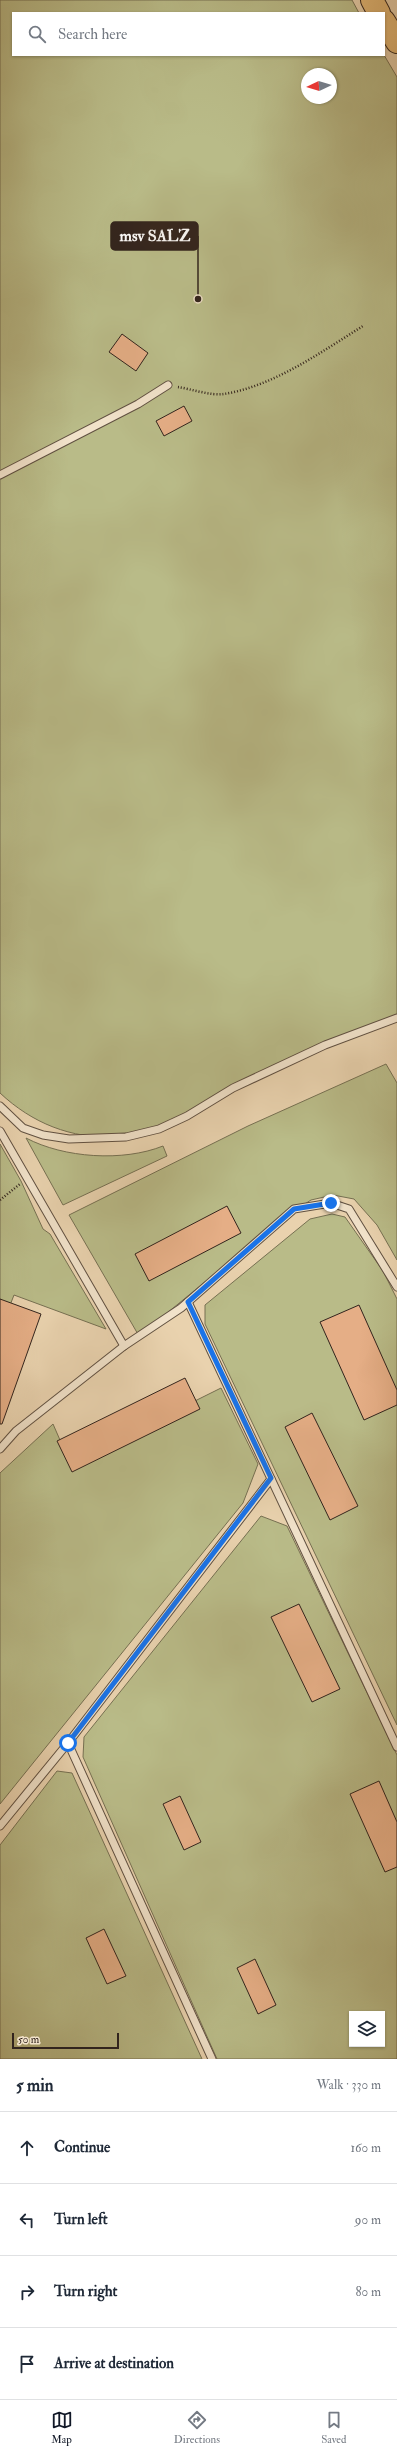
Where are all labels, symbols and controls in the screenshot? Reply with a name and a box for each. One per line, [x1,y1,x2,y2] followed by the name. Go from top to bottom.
[12,12,385,56] search box
[26,23,48,45] icon: search
[58,25,127,44] text: Search here
[301,68,337,104] north arrow
[111,222,198,250] callout: msv SALZ
[120,226,190,246] text: msv SALZ
[322,1194,340,1212] route end
[59,1734,77,1752] route start
[349,2011,385,2047] map controls
[349,2011,385,2047] button: layers
[12,2031,119,2050] scale bar
[18,2033,39,2046] text: 50 m
[16,2075,54,2096] text: 5 min
[317,2077,381,2093] text: Walk · 330 m
[16,2137,38,2159] icon: ahead
[54,2138,110,2157] text: Continue
[350,2140,381,2156] text: 160 m
[16,2209,38,2231] icon: left
[54,2210,108,2229] text: Turn left
[355,2212,381,2228] text: 90 m
[16,2281,38,2303] icon: right
[54,2282,117,2301] text: Turn right
[355,2284,381,2300] text: 80 m
[16,2353,38,2375] icon: arrive
[54,2354,174,2373] text: Arrive at destination
[51,2409,73,2446] tab: Map
[174,2409,220,2446] tab: Directions
[321,2409,346,2446] tab: Saved

